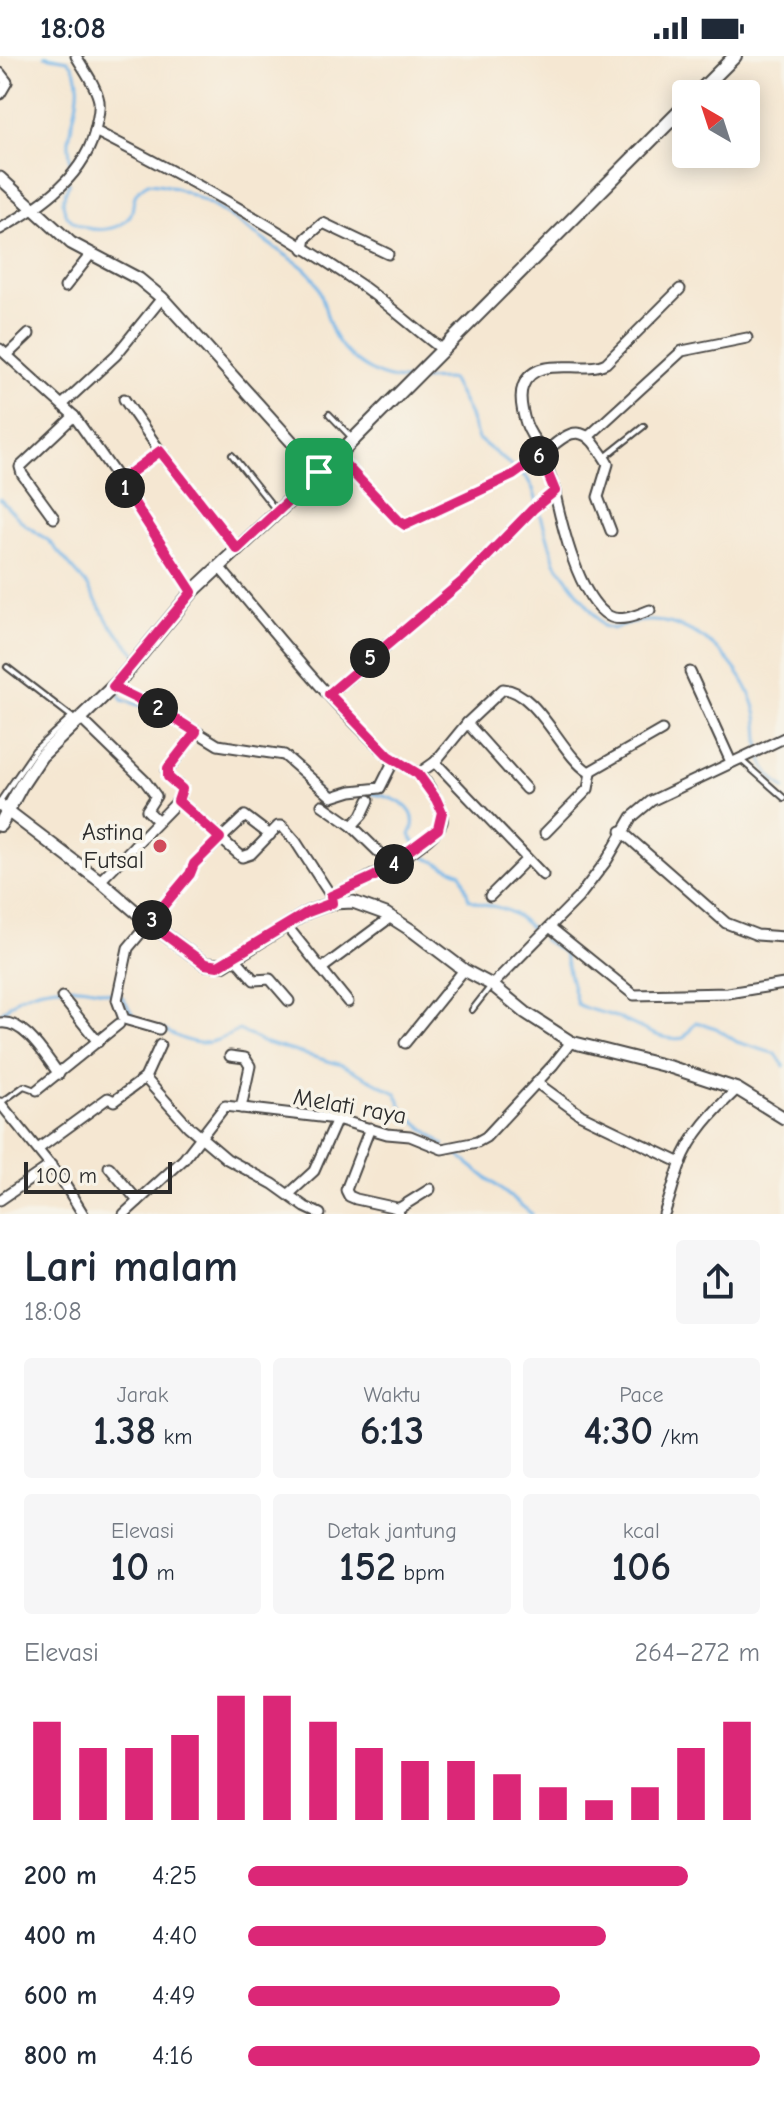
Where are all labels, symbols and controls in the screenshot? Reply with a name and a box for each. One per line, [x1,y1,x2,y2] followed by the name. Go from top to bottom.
[40,11,106,46] text: 18:08
[672,80,760,168] north arrow
[672,80,760,168] map controls
[519,436,559,476] pin: 6
[285,438,353,506] pin
[533,443,545,469] text: 6
[297,450,341,494] icon: arrive
[105,468,145,508] pin: 1
[121,475,129,501] text: 1
[350,638,390,678] pin: 5
[364,645,376,671] text: 5
[138,688,178,728] pin: 2
[153,695,163,721] text: 2
[82,818,144,874] place label: Astina Futsal
[151,837,169,855] marker: Astina Futsal
[374,844,414,884] pin: 4
[389,851,399,877] text: 4
[132,900,172,940] pin: 3
[147,907,157,933] text: 3
[291,1082,409,1130] street label: Melati raya
[24,1158,172,1194] scale bar
[36,1163,97,1189] text: 100 m
[676,1240,760,1324] button: share
[24,1241,238,1292] text: Lari malam
[24,1297,82,1327] text: 18:08
[117,1382,169,1408] text: Jarak
[363,1382,421,1408] text: Waktu
[619,1382,664,1408] text: Pace
[93,1408,156,1454] text: 1.38
[360,1408,424,1454] text: 6:13
[584,1408,653,1454] text: 4:30
[156,1424,192,1450] text: km
[653,1424,699,1450] text: /km
[111,1518,174,1544] text: Elevasi
[327,1518,457,1544] text: Detak jantung
[623,1518,660,1544] text: kcal
[111,1544,149,1590] text: 10
[339,1544,396,1590] text: 152
[612,1544,671,1590] text: 106
[149,1560,175,1586] text: m
[396,1560,445,1586] text: bpm
[24,1638,99,1668] text: Elevasi
[634,1638,760,1668] text: 264–272 m
[24,1861,97,1891] text: 200 m
[152,1861,197,1891] text: 4:25
[24,1921,96,1951] text: 400 m
[152,1921,198,1951] text: 4:40
[24,1981,97,2011] text: 600 m
[152,1981,196,2011] text: 4:49
[24,2041,97,2071] text: 800 m
[152,2041,194,2071] text: 4:16

